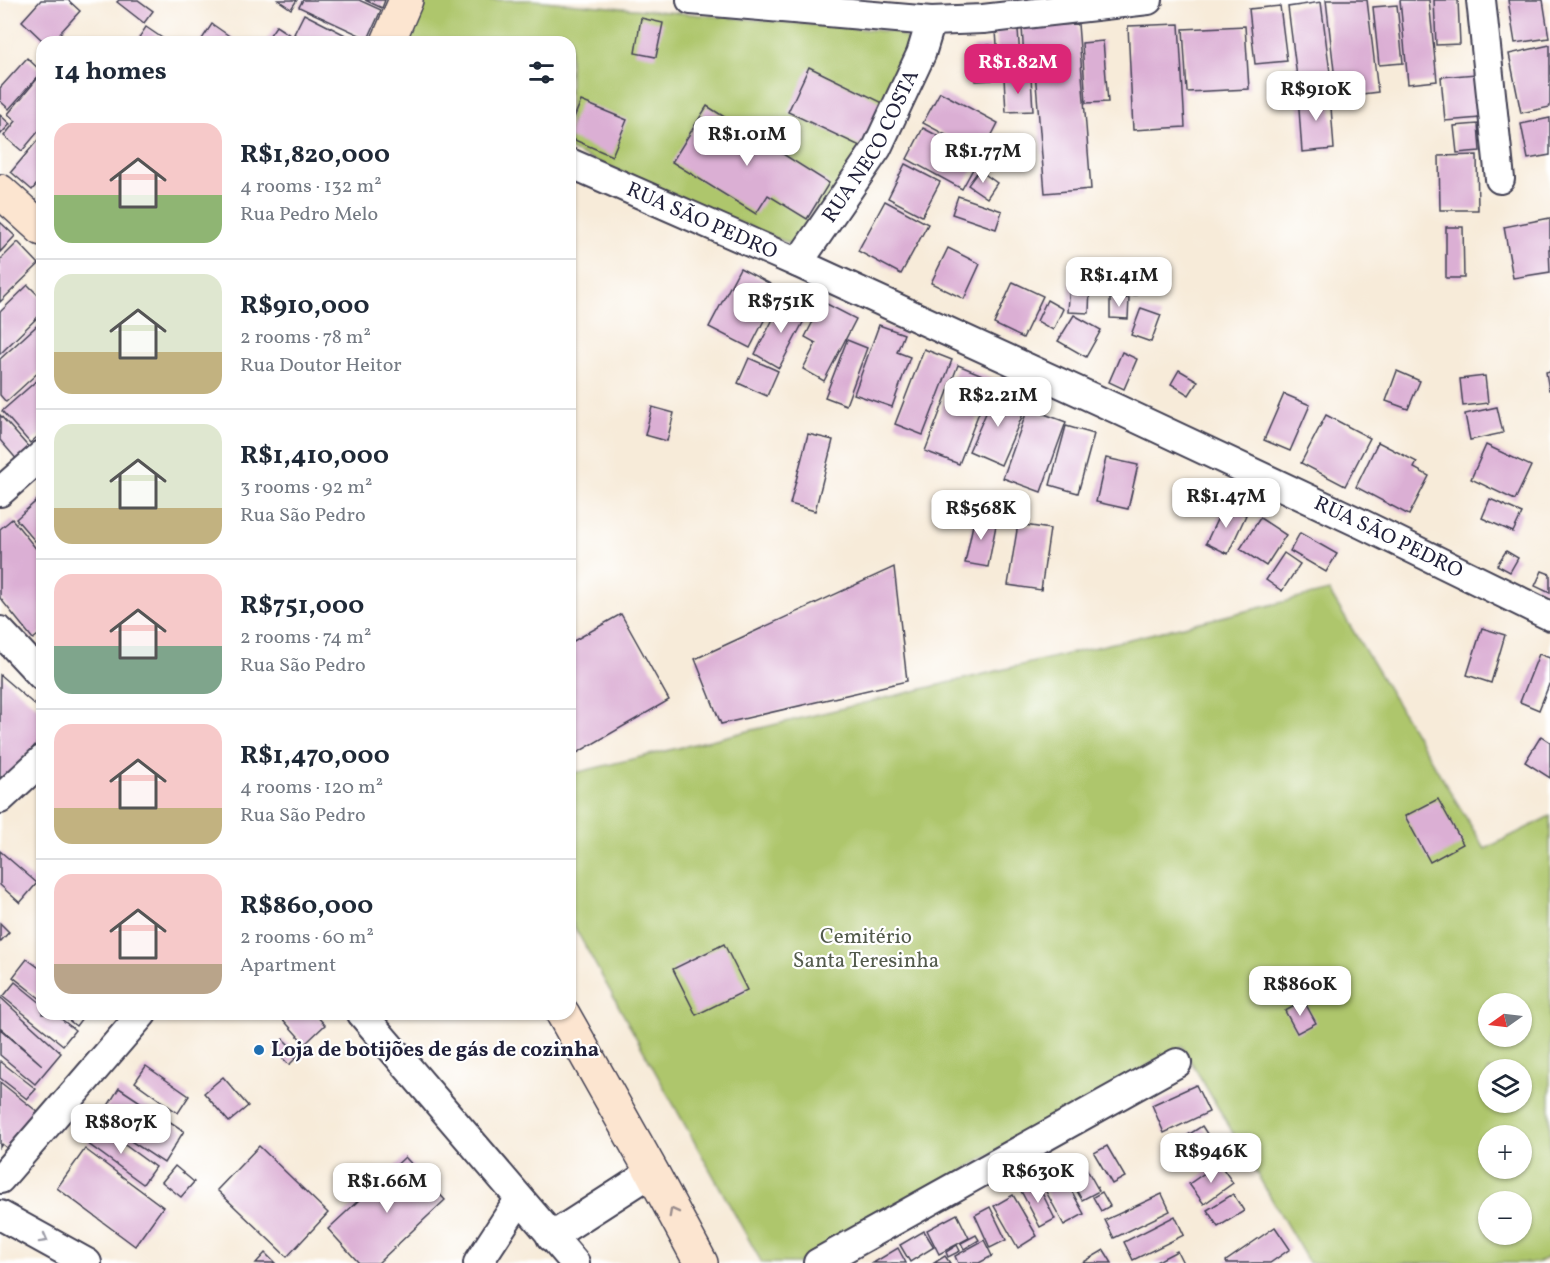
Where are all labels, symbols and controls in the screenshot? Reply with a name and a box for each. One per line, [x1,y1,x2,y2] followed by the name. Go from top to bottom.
[963,44,1073,95] pin: R$1.82M
[978,49,1058,77] text: R$1.82M
[54,54,167,90] text: 14 homes
[525,56,558,89] icon: filters
[815,65,926,229] street label: RUA NECO COSTA
[1267,71,1365,122] pin: R$910K
[1280,76,1352,104] text: R$910K
[692,116,802,167] pin: R$1.01M
[708,121,786,149] text: R$1.01M
[928,133,1038,184] pin: R$1.77M
[240,137,390,173] text: R$1,820,000
[945,138,1021,166] text: R$1.77M
[102,147,174,219] icon: home
[240,173,382,201] text: 4 rooms · 132 m²
[622,175,782,267] street label: RUA SÃO PEDRO
[240,201,378,229] text: Rua Pedro Melo
[1064,257,1174,308] pin: R$1.41M
[1080,262,1158,290] text: R$1.41M
[732,283,830,334] pin: R$751K
[240,288,370,324] text: R$910,000
[748,288,814,316] text: R$751K
[102,298,174,370] icon: home
[240,324,371,352] text: 2 rooms · 78 m²
[240,352,402,380] text: Rua Doutor Heitor
[943,377,1053,428] pin: R$2.21M
[958,382,1038,410] text: R$2.21M
[240,438,389,474] text: R$1,410,000
[102,448,174,520] icon: home
[240,474,372,502] text: 3 rooms · 92 m²
[1171,478,1281,529] pin: R$1.47M
[1186,483,1266,511] text: R$1.47M
[1309,489,1468,586] street label: RUA SÃO PEDRO
[932,490,1030,541] pin: R$568K
[945,495,1017,523] text: R$568K
[240,502,366,530] text: Rua São Pedro
[240,588,364,624] text: R$751,000
[102,598,174,670] icon: home
[240,624,371,652] text: 2 rooms · 74 m²
[240,652,366,680] text: Rua São Pedro
[240,738,390,774] text: R$1,470,000
[102,748,174,820] icon: home
[240,774,383,802] text: 4 rooms · 120 m²
[240,802,366,830] text: Rua São Pedro
[240,888,373,924] text: R$860,000
[102,898,174,970] icon: home
[793,923,939,976] park label: Cemitério Santa Teresinha
[240,924,374,952] text: 2 rooms · 60 m²
[240,952,336,980] text: Apartment
[1251,966,1349,1017] pin: R$860K
[1263,971,1337,999] text: R$860K
[1478,993,1532,1047] north arrow
[1478,993,1532,1245] map controls
[271,1036,599,1065] place label: Loja de botijões de gás de cozinha
[252,1043,266,1057] marker: Loja de botijões de gás de cozinha
[1478,1059,1532,1113] button: layers
[72,1104,170,1155] pin: R$807K
[85,1109,157,1137] text: R$807K
[1478,1125,1532,1179] button: +
[1162,1133,1260,1184] pin: R$946K
[1174,1138,1248,1166] text: R$946K
[989,1153,1087,1204] pin: R$630K
[1002,1158,1074,1186] text: R$630K
[332,1163,442,1214] pin: R$1.66M
[347,1168,427,1196] text: R$1.66M
[1478,1191,1532,1245] button: −
[669,1207,680,1218] one-way arrow
[37,1232,48,1243] one-way arrow

